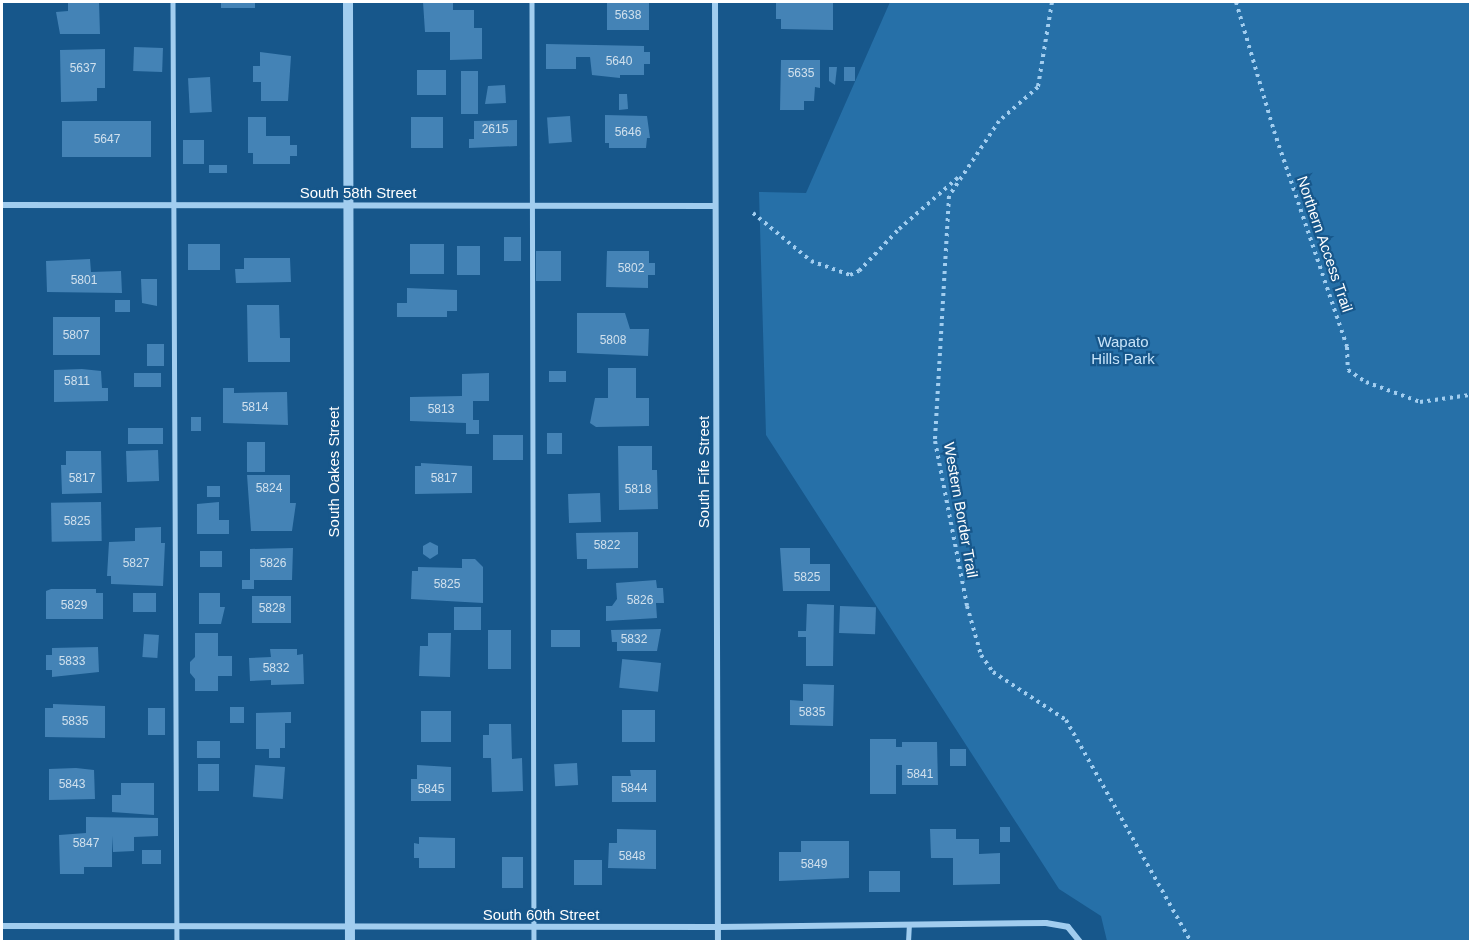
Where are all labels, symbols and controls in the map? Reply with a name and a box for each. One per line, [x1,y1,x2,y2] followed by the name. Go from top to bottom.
[615,9,641,23] house number: 5638
[606,55,632,69] house number: 5640
[70,62,96,76] house number: 5637
[788,67,814,81] house number: 5635
[482,123,508,137] house number: 2615
[615,126,641,140] house number: 5646
[94,133,120,147] house number: 5647
[1293,173,1357,315] street label: Northern Access Trail
[300,184,416,202] street label: South 58th Street
[618,262,644,276] house number: 5802
[71,274,97,288] house number: 5801
[63,329,89,343] house number: 5807
[1091,332,1155,367] park label: Wapato Hills Park
[600,334,626,348] house number: 5808
[64,375,90,389] house number: 5811
[242,401,268,415] house number: 5814
[428,403,454,417] house number: 5813
[325,407,343,537] street label: South Oakes Street
[695,416,713,528] street label: South Fife Street
[940,441,982,579] street label: Western Border Trail
[69,472,95,486] house number: 5817
[431,472,457,486] house number: 5817
[256,482,282,496] house number: 5824
[625,483,651,497] house number: 5818
[64,515,90,529] house number: 5825
[594,539,620,553] house number: 5822
[123,557,149,571] house number: 5827
[260,557,286,571] house number: 5826
[794,571,820,585] house number: 5825
[434,578,460,592] house number: 5825
[627,594,653,608] house number: 5826
[61,599,87,613] house number: 5829
[259,602,285,616] house number: 5828
[621,633,647,647] house number: 5832
[59,655,85,669] house number: 5833
[263,662,289,676] house number: 5832
[799,706,825,720] house number: 5835
[62,715,88,729] house number: 5835
[907,768,933,782] house number: 5841
[59,778,85,792] house number: 5843
[621,782,647,796] house number: 5844
[418,783,444,797] house number: 5845
[73,837,99,851] house number: 5847
[619,850,645,864] house number: 5848
[801,858,827,872] house number: 5849
[483,906,599,924] street label: South 60th Street

